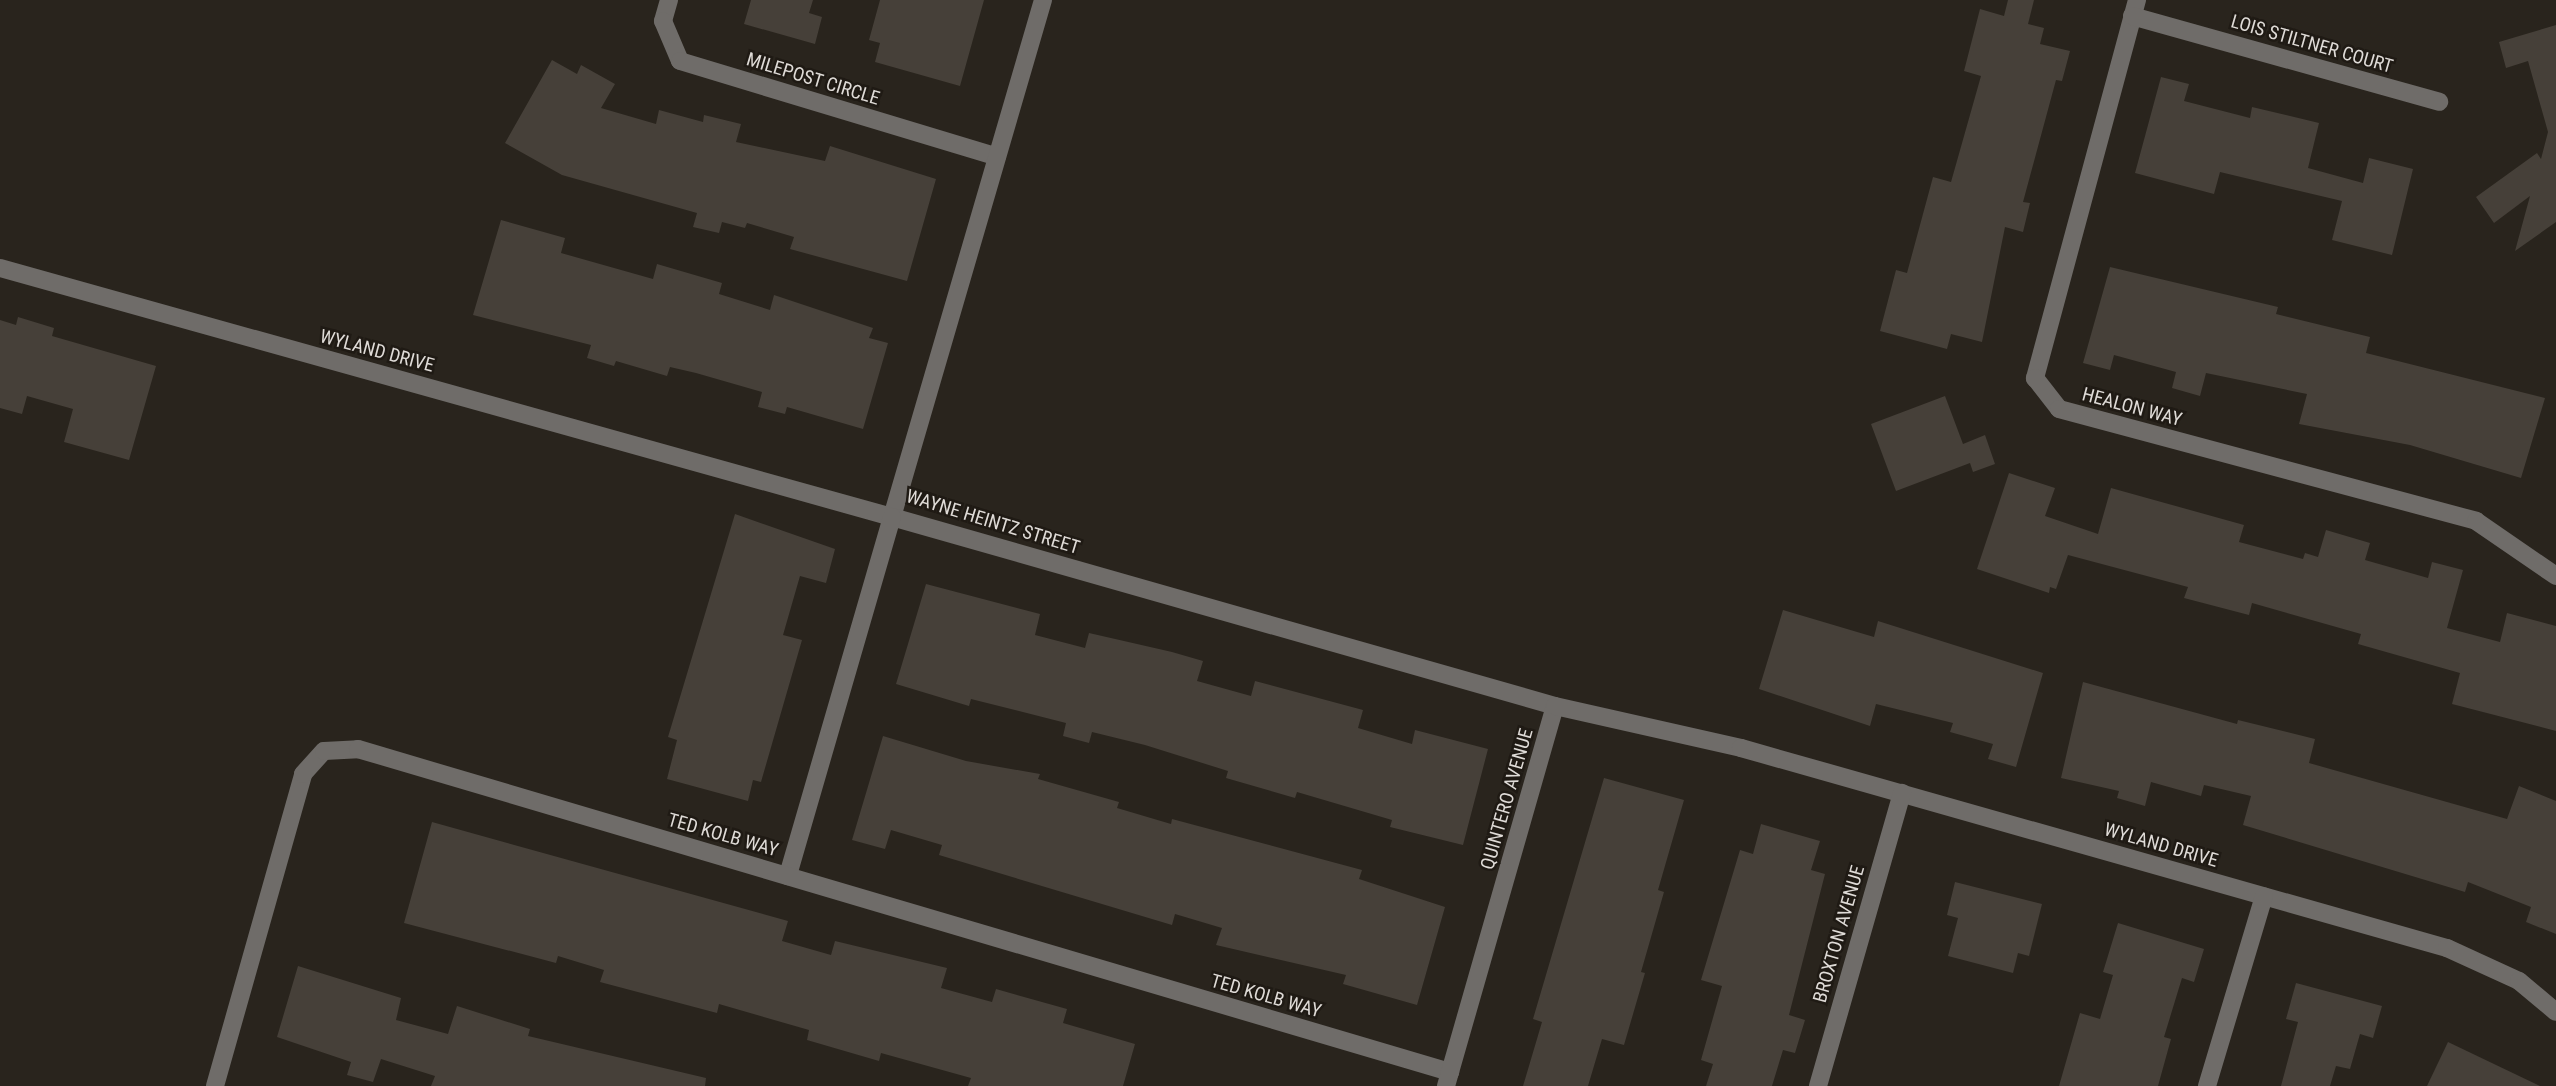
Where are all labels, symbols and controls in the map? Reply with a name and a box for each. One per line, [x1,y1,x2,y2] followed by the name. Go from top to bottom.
[2228,10,2396,78] street label: LOIS STILTNER COURT
[743,48,883,110] street label: MILEPOST CIRCLE
[317,325,437,377] street label: WYLAND DRIVE
[2080,383,2184,431] street label: HEALON WAY
[904,485,1082,559] street label: WAYNE HEINTZ STREET
[1476,726,1538,872] street label: QUINTERO AVENUE
[665,808,781,862] street label: TED KOLB WAY
[2101,818,2221,872] street label: WYLAND DRIVE
[1809,863,1869,1005] street label: BROXTON AVENUE
[1208,969,1324,1023] street label: TED KOLB WAY

